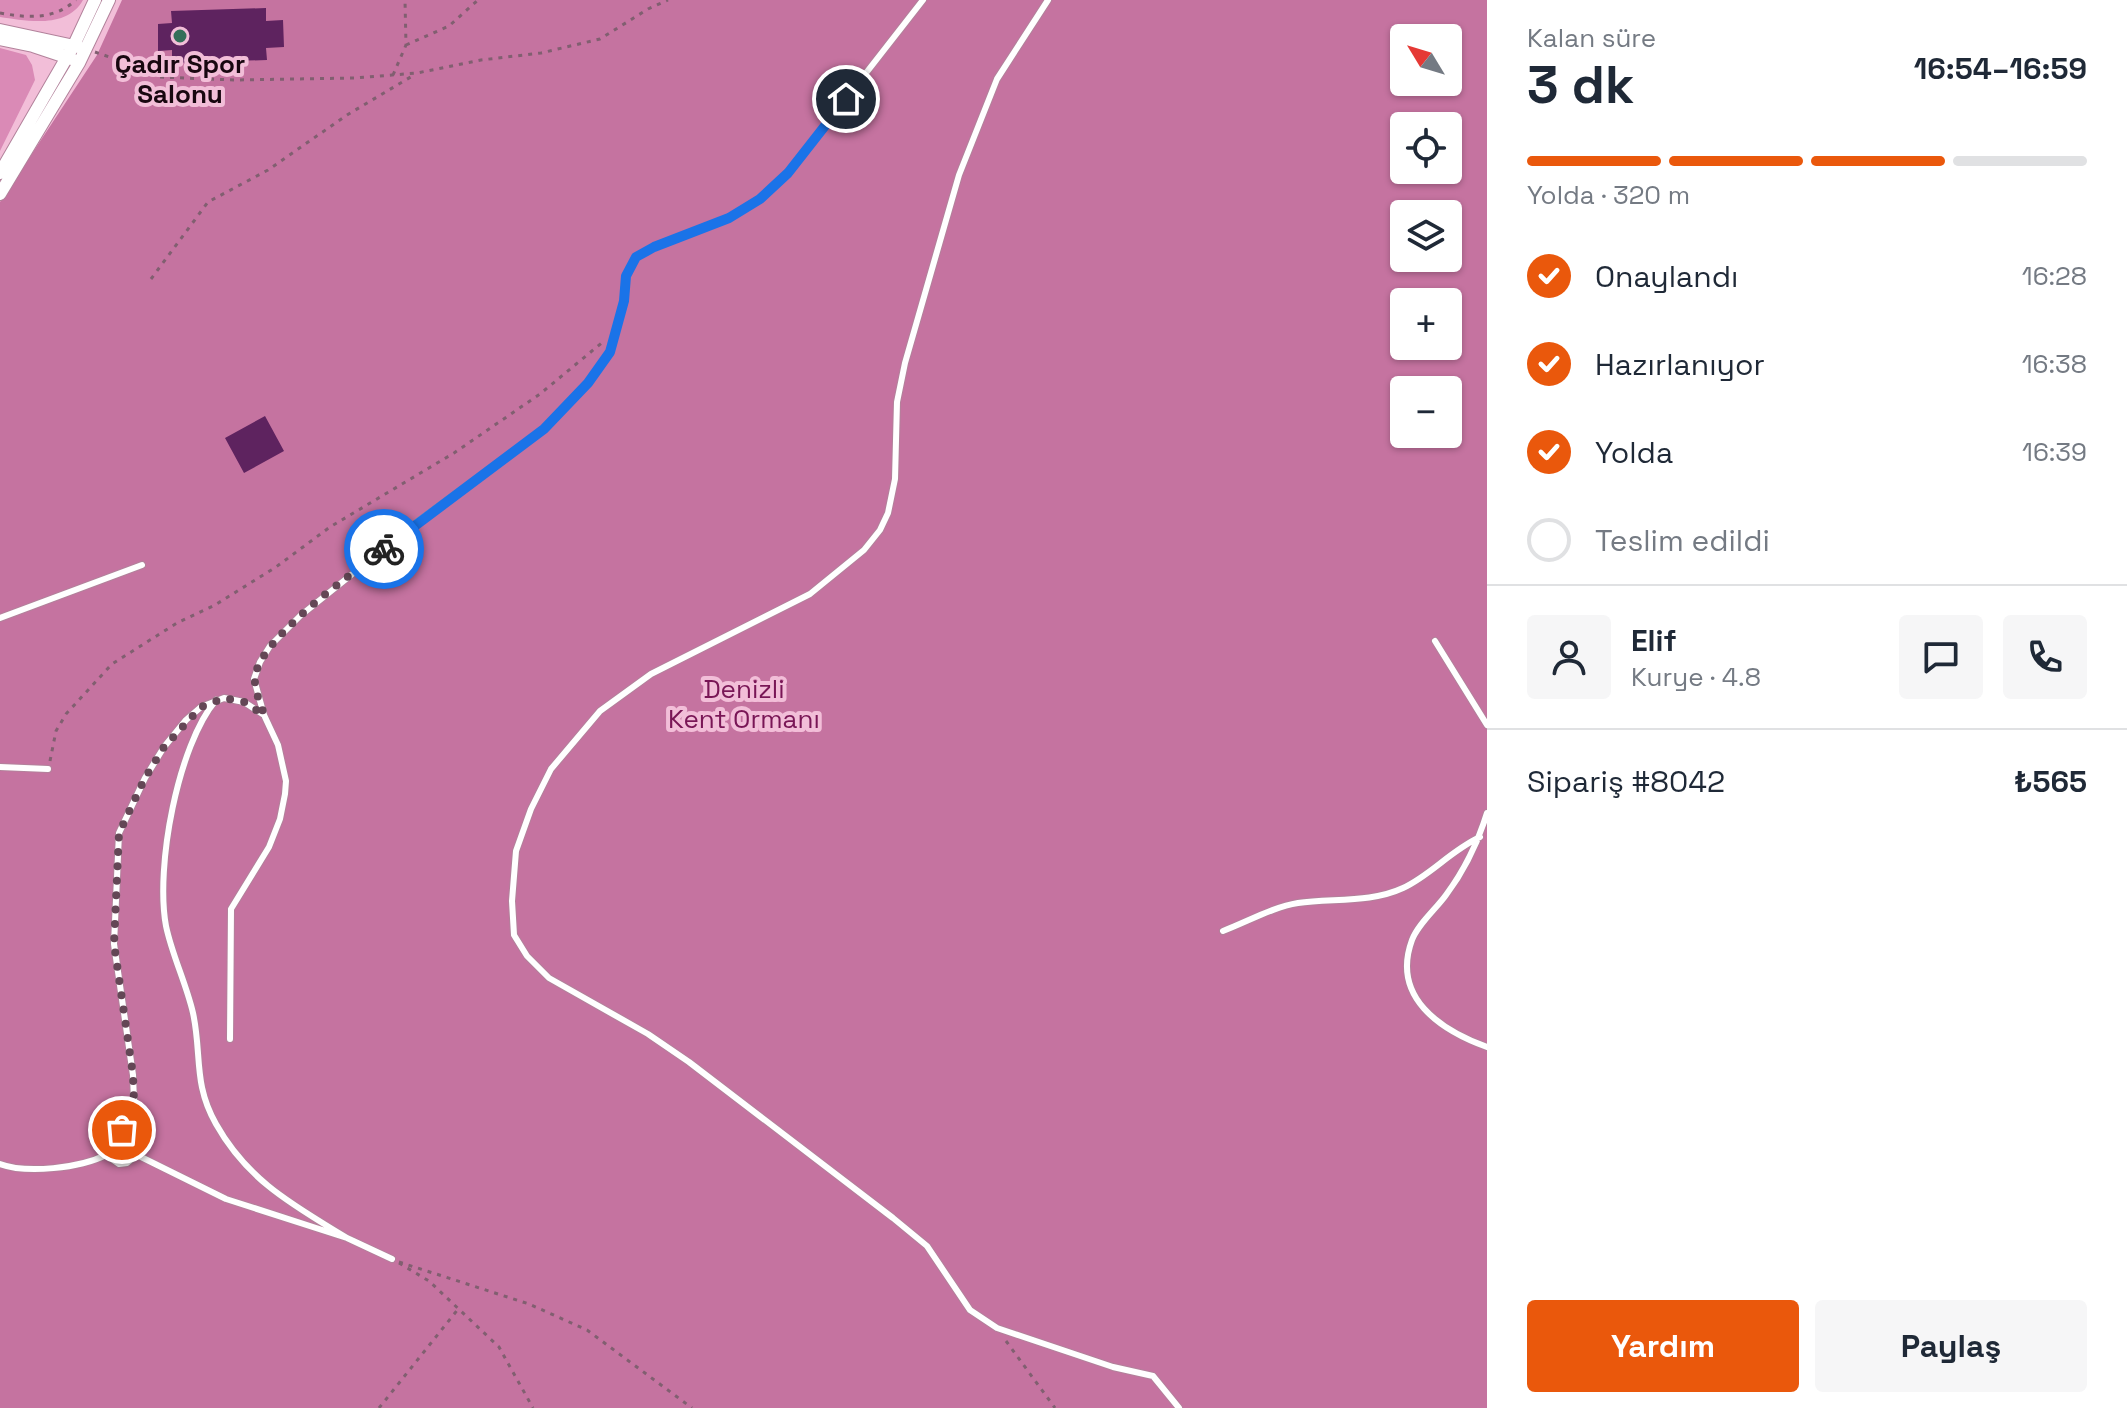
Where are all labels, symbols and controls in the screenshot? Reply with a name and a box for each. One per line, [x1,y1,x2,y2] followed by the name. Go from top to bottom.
[1527,21,1656,55] text: Kalan süre
[1390,24,1462,96] north arrow
[1390,24,1462,448] map controls
[171,27,189,45] marker: Çadır Spor Salonu
[115,47,245,111] place label: Çadır Spor Salonu
[1914,49,2087,88] text: 16:54–16:59
[1527,52,1634,118] text: 3 dk
[812,65,880,133] pin
[824,77,868,121] icon: home
[1390,112,1462,184] button: locate
[1527,178,1690,212] text: Yolda · 320 m
[1390,200,1462,272] button: layers
[1527,254,1571,298] icon: check
[1595,257,1738,296] text: Onaylandı
[2022,259,2087,293] text: 16:28
[1390,288,1462,360] button: +
[1527,342,1571,386] icon: check
[1595,345,1765,384] text: Hazırlanıyor
[2022,347,2087,381] text: 16:38
[1390,376,1462,448] button: −
[1527,430,1571,474] icon: check
[1595,433,1673,472] text: Yolda
[2022,435,2087,469] text: 16:39
[344,509,424,589] courier
[1595,521,1770,560] text: Teslim edildi
[362,527,406,571] icon: bike
[1527,615,1611,699] button: person
[1899,615,1983,699] button: chat
[2003,615,2087,699] button: phone
[1631,621,1677,660] text: Elif
[1631,660,1761,694] text: Kurye · 4.8
[668,672,820,736] park label: Denizli Kent Ormanı
[1527,762,1725,801] text: Sipariş #8042
[2014,762,2087,801] text: ₺565
[88,1096,156,1164] pin
[100,1108,144,1152] icon: bag
[1527,1300,1799,1392] button: Yardım
[1815,1300,2087,1392] button: Paylaş

